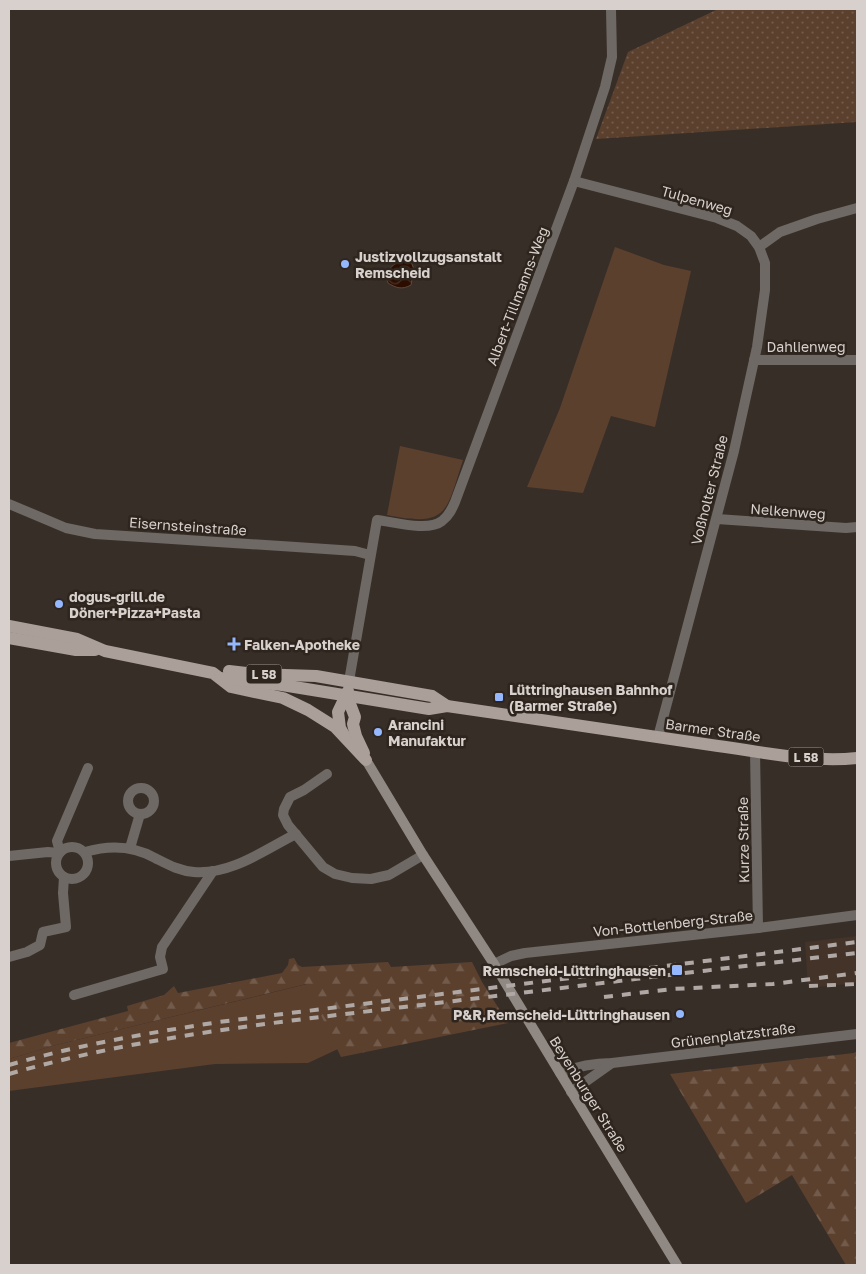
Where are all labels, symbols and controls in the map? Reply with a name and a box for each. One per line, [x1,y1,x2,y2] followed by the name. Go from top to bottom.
[659,182,735,218] street label: Tulpenweg
[483,224,551,368] street label: Albert-Tillmanns-Weg
[355,248,502,281] place label: Justizvollzugsanstalt Remscheid
[339,258,351,270] marker: Justizvollzugsanstalt Remscheid
[766,338,846,355] street label: Dahlienweg
[687,433,731,547] street label: Voßholter Straße
[750,500,826,522] street label: Nelkenweg
[129,513,247,539] street label: Eisernsteinstraße
[69,588,200,621] place label: dogus-grill.de Döner+Pizza+Pasta
[53,598,65,610] marker: dogus-grill.de Döner+Pizza+Pasta
[244,636,360,653] place label: Falken-Apotheke
[228,638,240,650] marker: Falken-Apotheke
[246,664,282,684] road number: L 58
[509,681,673,714] place label: Lüttringhausen Bahnhof (Barmer Straße)
[493,691,505,703] marker: Lüttringhausen Bahnhof (Barmer Straße)
[664,715,762,745] street label: Barmer Straße
[388,716,467,749] place label: Arancini Manufaktur
[372,726,384,738] marker: Arancini Manufaktur
[788,748,824,766] road number: L 58
[734,797,752,883] street label: Kurze Straße
[592,906,754,940] street label: Von-Bottlenberg-Straße
[482,962,666,979] place label: Remscheid-Lüttringhausen
[670,963,684,977] marker: Remscheid-Lüttringhausen
[453,1006,670,1023] place label: P&R,Remscheid-Lüttringhausen
[674,1008,686,1020] marker: P&R,Remscheid-Lüttringhausen
[670,1019,796,1051] street label: Grünenplatzstraße
[546,1033,632,1155] street label: Beyenburger Straße

